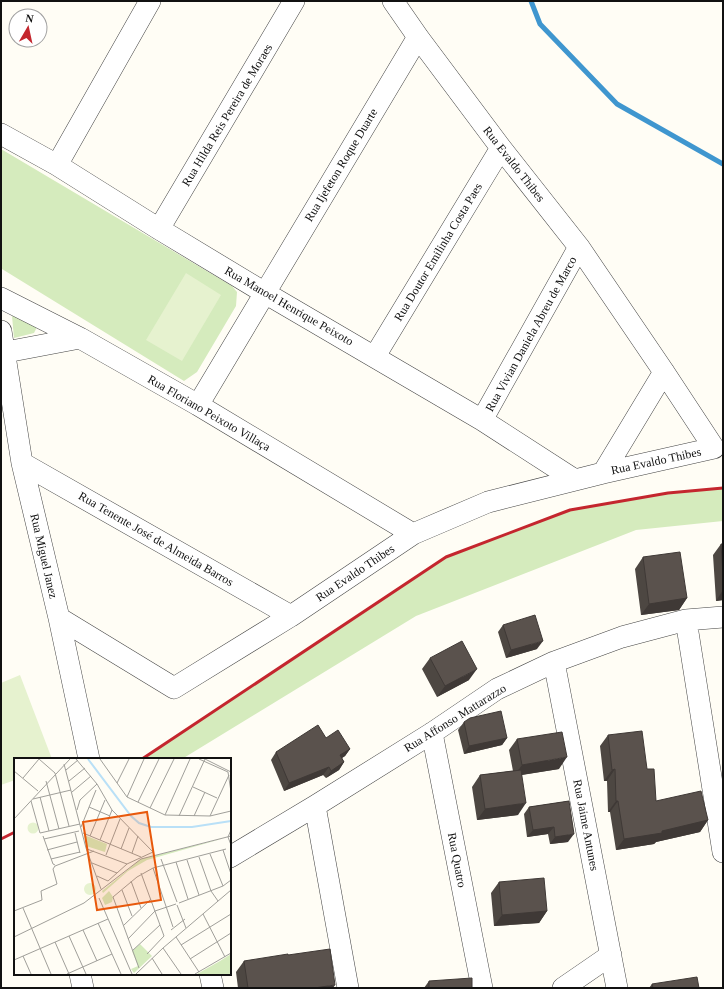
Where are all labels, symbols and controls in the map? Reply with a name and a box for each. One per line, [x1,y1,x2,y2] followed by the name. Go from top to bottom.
[8,8,48,48] north arrow
[25,12,34,25] text: N
[179,41,275,189] street label: Rua Hilda Reis Pereira de Moraes
[302,106,380,224] street label: Rua Ijefeton Roque Duarte
[480,124,548,205] street label: Rua Evaldo Thibes
[391,180,485,324] street label: Rua Doutor Emilinha Costa Paes
[482,254,580,414] street label: Rua Vivian Daniela Abreu de Marco
[222,263,356,349] street label: Rua Manoel Henrique Peixoto
[145,372,273,454] street label: Rua Floriano Peixoto Villaça
[610,445,703,477] street label: Rua Evaldo Thibes
[76,489,236,589] street label: Rua Tenente José de Almeida Barros
[27,512,61,600] street label: Rua Miguel Janez
[313,541,397,604] street label: Rua Evaldo Thibes
[401,681,509,755] street label: Rua Affonso Mattarazzo
[14,758,231,975] inset map
[570,778,602,872] street label: Rua Jaime Antunes
[445,831,469,889] street label: Rua Quatro

